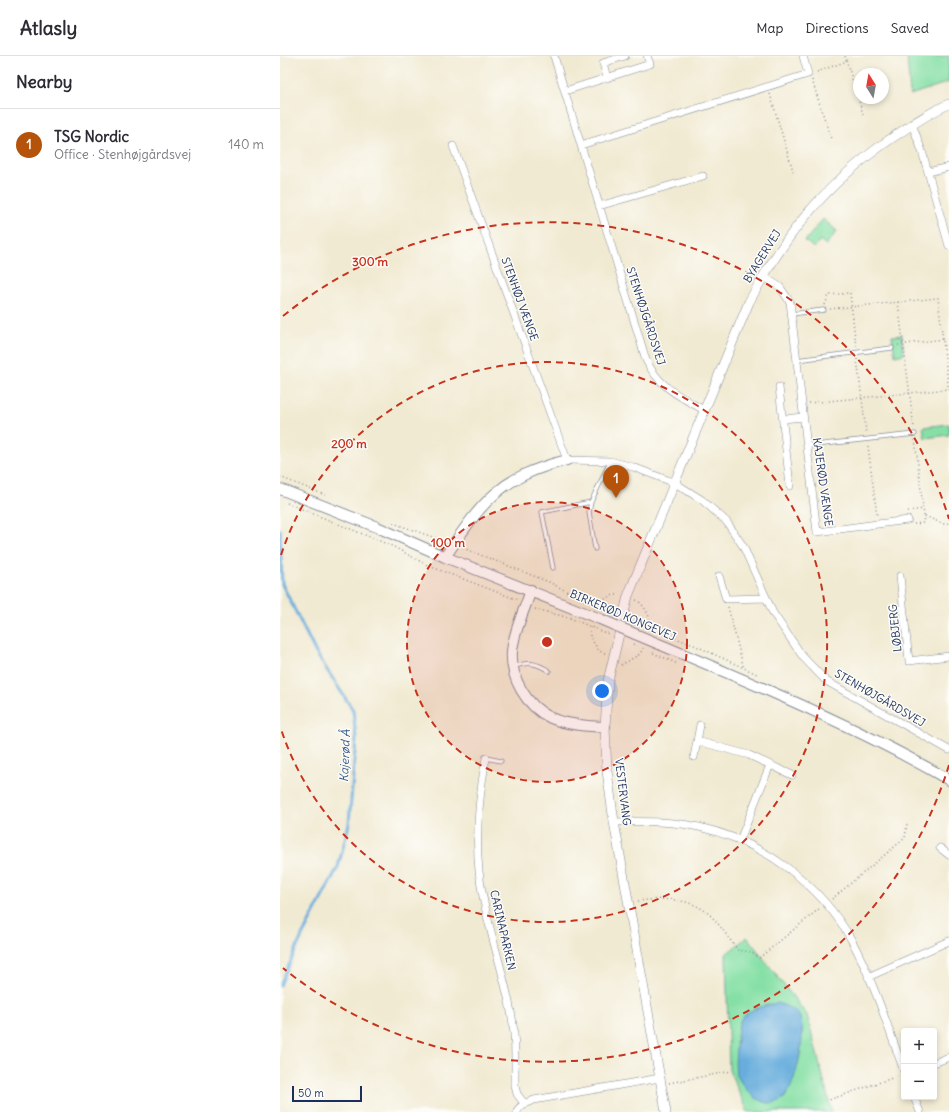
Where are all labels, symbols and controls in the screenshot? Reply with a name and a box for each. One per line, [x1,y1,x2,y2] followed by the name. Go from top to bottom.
[20,16,77,40] text: Atlasly
[756,19,783,37] text: Map
[805,19,869,37] text: Directions
[891,19,929,37] text: Saved
[853,68,889,104] north arrow
[16,71,72,93] text: Nearby
[54,127,129,146] text: TSG Nordic
[26,136,32,153] text: 1
[228,136,264,153] text: 140 m
[54,146,191,163] text: Office · Stenhøjgårdsvej
[740,227,784,285] street label: BYAGERVEJ
[352,254,388,269] text: 300 m
[498,255,542,343] street label: STENHØJ VÆNGE
[624,265,670,367] street label: STENHØJGÅRDSVEJ
[331,436,367,451] text: 200 m
[810,437,836,527] street label: KAJERØD VÆNGE
[603,465,629,498] pin: 1
[431,535,465,550] text: 100 m
[568,586,678,644] street label: BIRKERØD KONGEVEJ
[886,603,904,653] street label: LØBJERG
[540,635,554,649] centre of rings
[832,665,929,730] street label: STENHØJGÅRDSVEJ
[592,681,612,701] your location
[336,728,353,782] water label: Kajerød Å
[612,758,634,827] street label: VESTERVANG
[487,889,519,971] street label: CARINAPARKEN
[901,1028,937,1100] map controls
[901,1028,937,1064] button: +
[901,1064,937,1100] button: −
[292,1084,362,1103] scale bar
[298,1086,324,1100] text: 50 m

